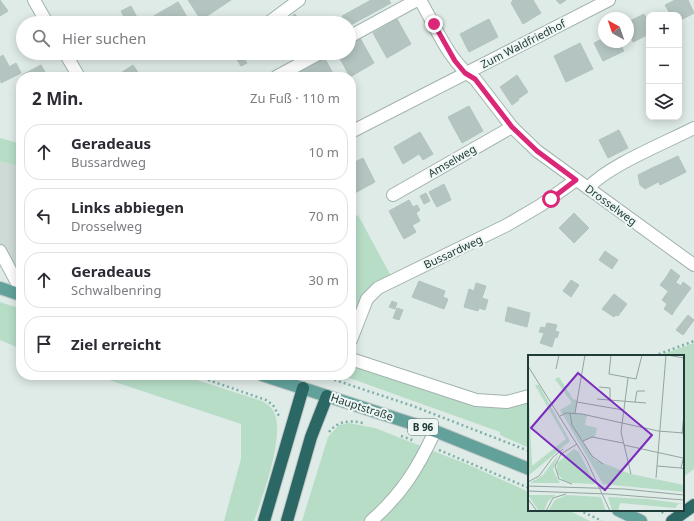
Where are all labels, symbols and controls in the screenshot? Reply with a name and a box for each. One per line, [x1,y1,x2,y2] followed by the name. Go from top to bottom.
[598,12,634,48] north arrow
[646,12,682,120] map controls
[646,12,682,48] button: +
[425,15,443,33] route end
[478,15,569,71] street label: Zum Waldfriedhof
[16,16,356,60] search box
[30,27,52,49] icon: search
[62,28,146,48] text: Hier suchen
[646,48,682,84] button: −
[646,84,682,120] button: layers
[32,87,83,110] text: 2 Min.
[250,89,340,107] text: Zu Fuß · 110 m
[71,133,151,153] text: Geradeaus
[33,141,55,163] icon: ahead
[425,141,479,180] street label: Amselweg
[309,143,339,161] text: 10 m
[71,153,146,171] text: Bussardweg
[583,181,640,228] street label: Drosselweg
[542,190,560,208] route start
[71,197,184,217] text: Links abbiegen
[33,205,55,227] icon: left
[309,207,339,225] text: 70 m
[71,217,142,235] text: Drosselweg
[421,231,485,272] street label: Bussardweg
[71,261,151,281] text: Geradeaus
[33,269,55,291] icon: ahead
[309,271,339,289] text: 30 m
[71,281,161,299] text: Schwalbenring
[33,333,55,355] icon: arrive
[71,334,161,354] text: Ziel erreicht
[528,355,684,511] inset map
[329,389,395,424] street label: Hauptstraße
[408,419,438,435] road number: B 96

